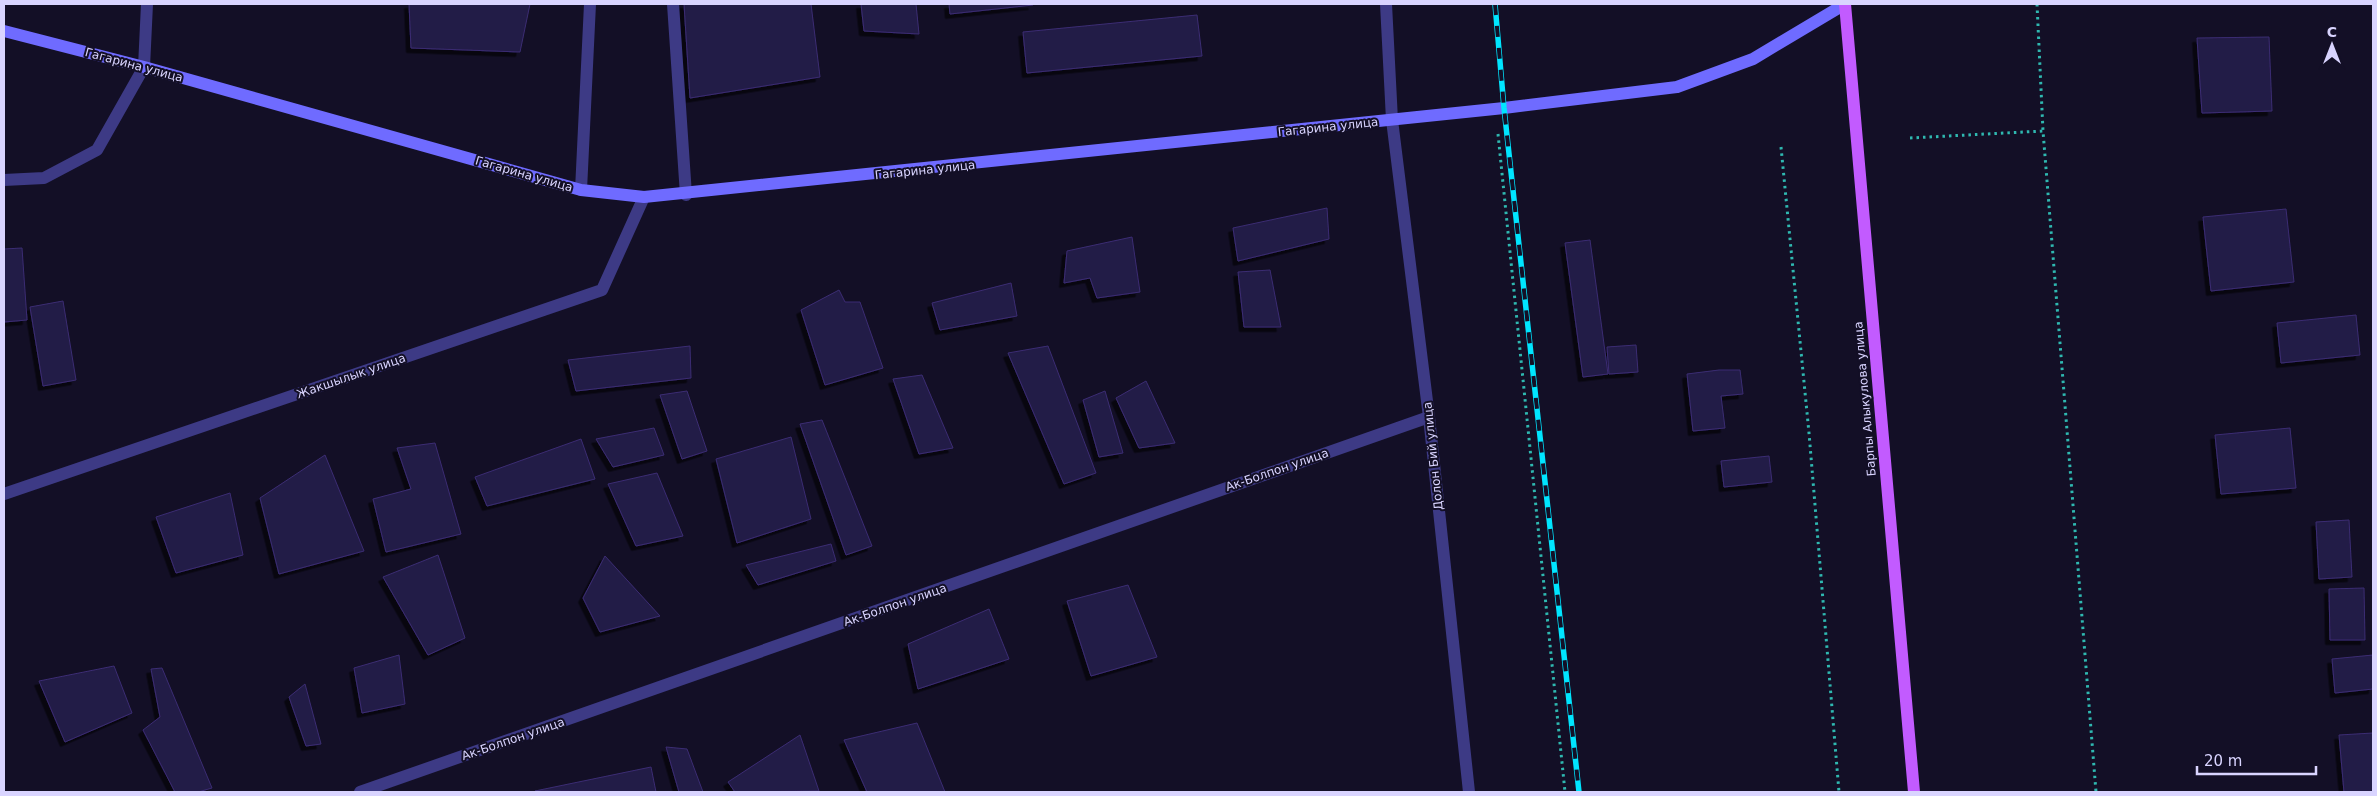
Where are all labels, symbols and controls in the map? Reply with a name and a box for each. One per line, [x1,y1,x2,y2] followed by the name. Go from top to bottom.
[2307,20,2357,70] north arrow
[2327,24,2337,40] text: С
[83,45,185,85] street label: Гагарина улица
[1277,115,1379,139] street label: Гагарина улица
[474,153,574,195] street label: Гагарина улица
[874,158,976,182] street label: Гагарина улица
[1851,321,1879,477] street label: Барпы Алыкулова улица
[295,351,407,401] street label: Жакшылык улица
[1420,401,1446,511] street label: Долон Бий улица
[1224,446,1330,494] street label: Ак-Болпон улица
[842,581,948,629] street label: Ак-Болпон улица
[460,715,566,763] street label: Ак-Болпон улица
[2197,744,2316,776] scale bar
[2204,752,2242,770] text: 20 m

